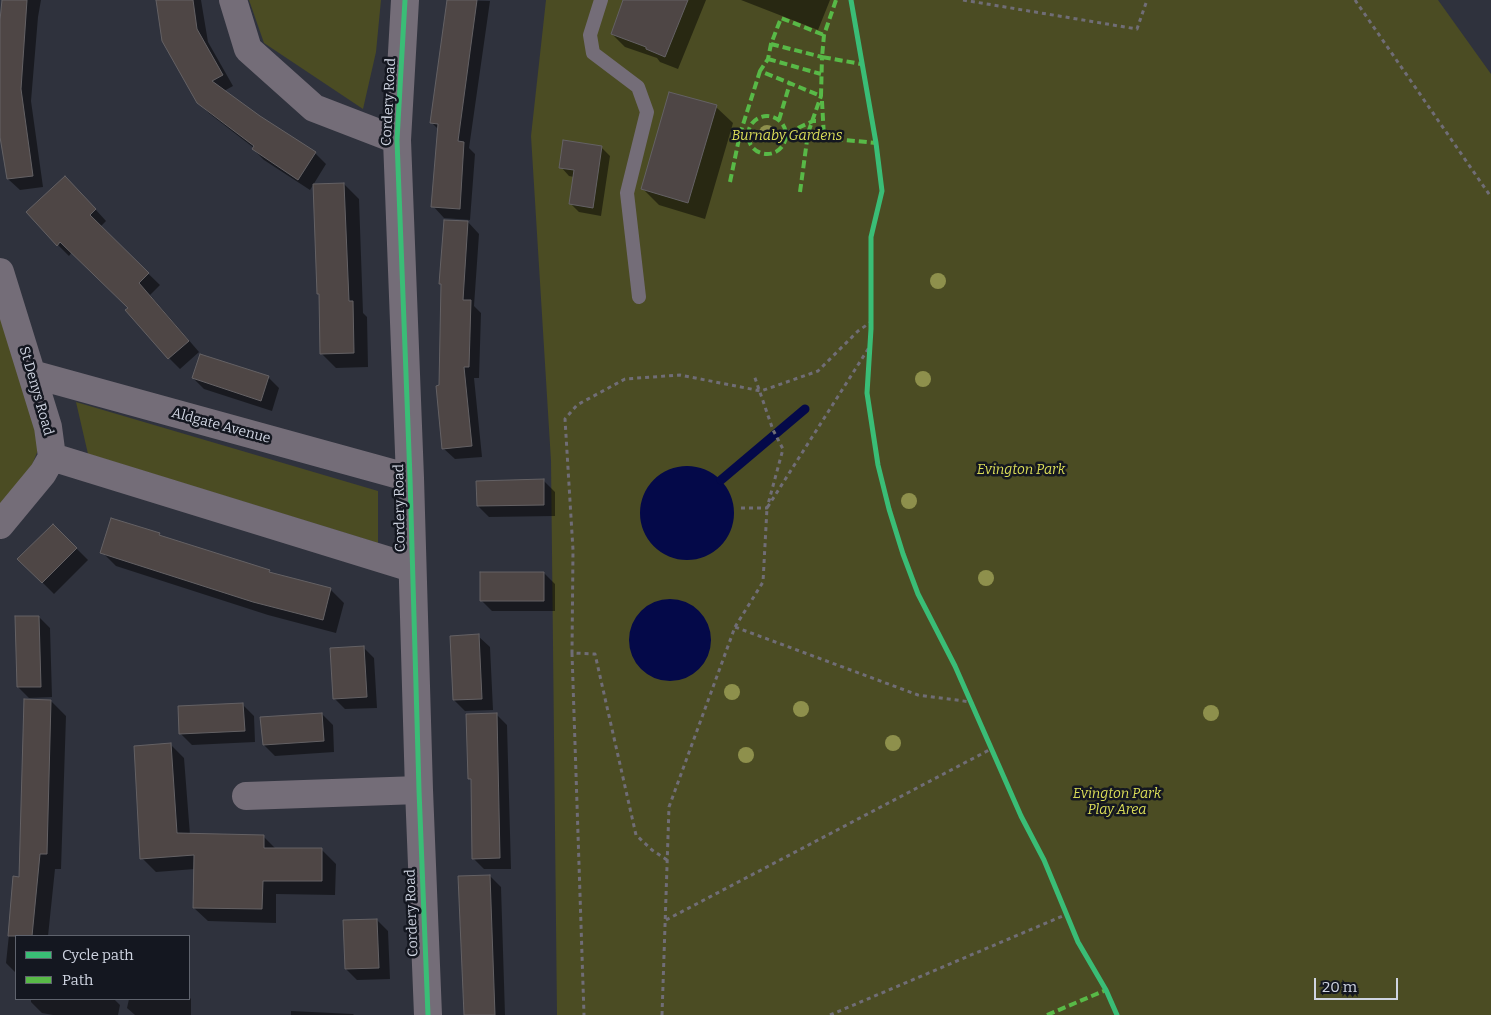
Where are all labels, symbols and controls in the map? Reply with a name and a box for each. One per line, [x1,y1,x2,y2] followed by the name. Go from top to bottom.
[378,58,400,146] street label: Cordery Road
[732,128,842,144] park label: Burnaby Gardens
[15,345,57,437] street label: St Denys Road
[170,405,272,447] street label: Aldgate Avenue
[977,462,1065,478] park label: Evington Park
[391,464,409,552] street label: Cordery Road
[1073,786,1161,819] park label: Evington Park Play Area
[402,869,422,957] street label: Cordery Road
[15,935,190,1000] legend
[62,946,134,964] text: Cycle path
[1316,968,1400,1000] scale bar
[62,971,93,989] text: Path
[1322,978,1357,996] text: 20 m

